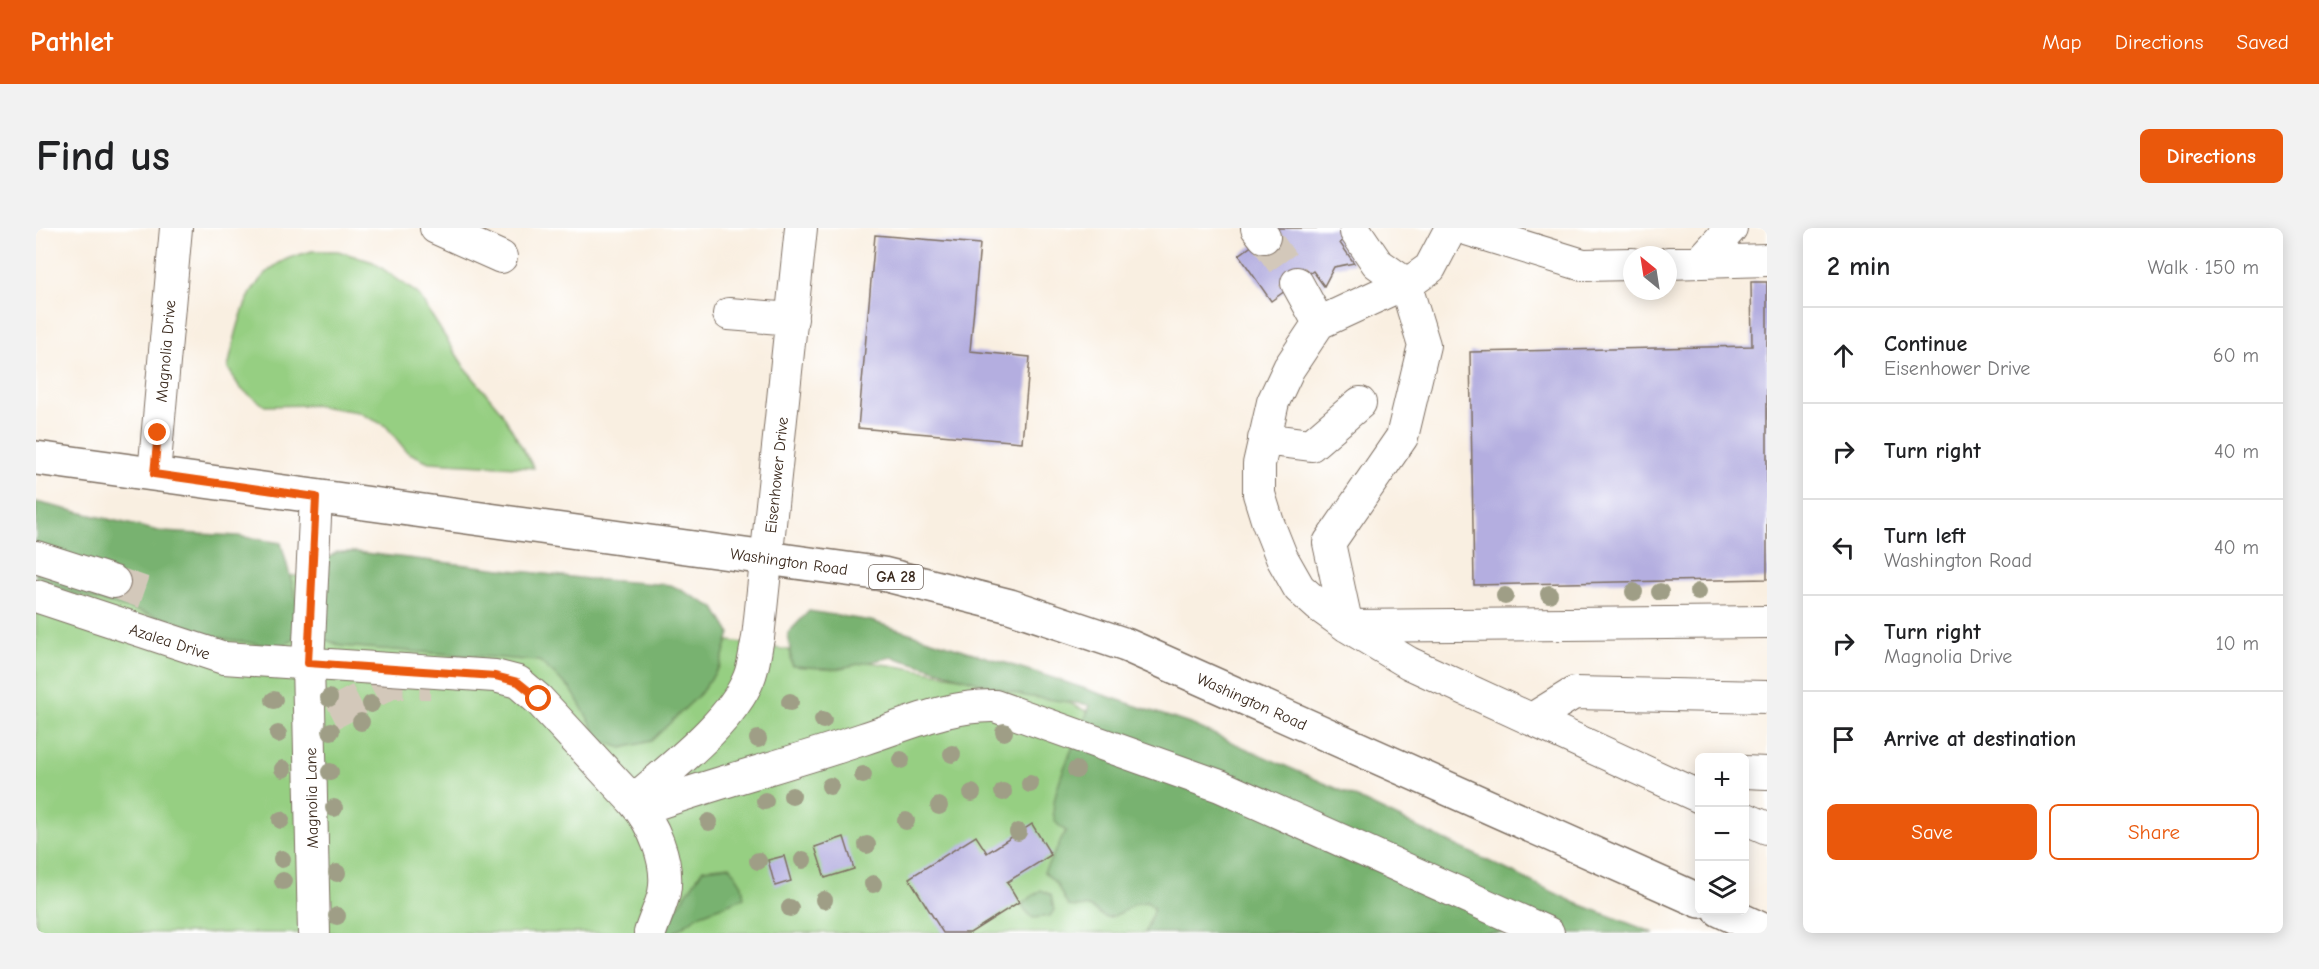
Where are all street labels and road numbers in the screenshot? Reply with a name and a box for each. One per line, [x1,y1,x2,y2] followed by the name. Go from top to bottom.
[153,299,179,403] street label: Magnolia Drive
[762,416,792,534] street label: Eisenhower Drive
[729,545,849,579] street label: Washington Road
[869,565,923,589] road number: GA 28
[127,620,212,663] street label: Azalea Drive
[1194,670,1309,734] street label: Washington Road
[302,747,322,849] street label: Magnolia Lane

